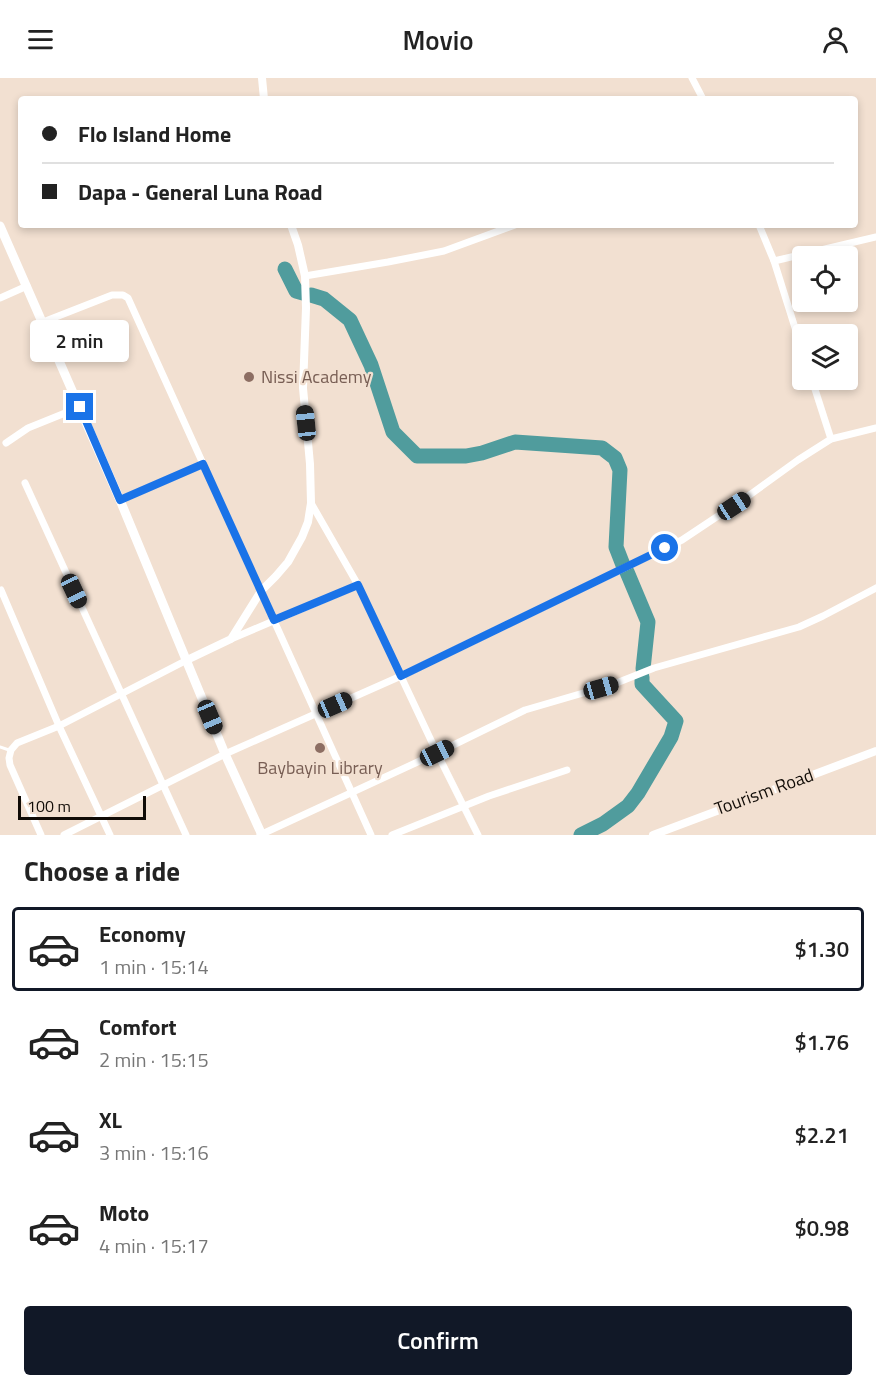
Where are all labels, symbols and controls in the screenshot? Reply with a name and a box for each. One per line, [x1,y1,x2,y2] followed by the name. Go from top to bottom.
[403,19,473,60] text: Movio
[24,23,57,56] icon: menu
[819,23,852,56] icon: person
[78,117,231,151] text: Flo Island Home
[78,175,323,209] text: Dapa - General Luna Road
[792,246,858,390] map controls
[792,246,858,312] button: locate
[31,320,130,362] callout: 2 min
[792,324,858,390] button: layers
[55,325,104,356] text: 2 min
[261,363,372,390] place label: Nissi Academy
[242,370,256,384] marker: Nissi Academy
[66,393,93,420] route end
[295,404,317,442] car
[714,489,754,523] car
[651,534,678,561] route start
[58,571,90,611] car
[581,674,621,702] car
[315,689,355,721] car
[195,697,225,737] car
[417,737,457,769] car
[313,741,327,755] marker: Baybayin Library
[257,754,383,781] place label: Baybayin Library
[711,761,817,822] street label: Tourism Road
[18,793,146,820] scale bar
[27,794,71,818] text: 100 m
[24,850,180,891] text: Choose a ride
[99,917,186,951] text: Economy
[27,922,81,976] icon: car
[794,932,849,966] text: $1.30
[99,951,209,982] text: 1 min · 15:14
[99,1010,177,1044] text: Comfort
[27,1015,81,1069] icon: car
[794,1025,849,1059] text: $1.76
[99,1044,209,1075] text: 2 min · 15:15
[99,1103,122,1137] text: XL
[27,1108,81,1162] icon: car
[794,1118,849,1152] text: $2.21
[99,1137,209,1168] text: 3 min · 15:16
[99,1196,149,1230] text: Moto
[27,1201,81,1255] icon: car
[794,1211,849,1245] text: $0.98
[99,1230,209,1261] text: 4 min · 15:17
[24,1306,852,1375] button: Confirm

